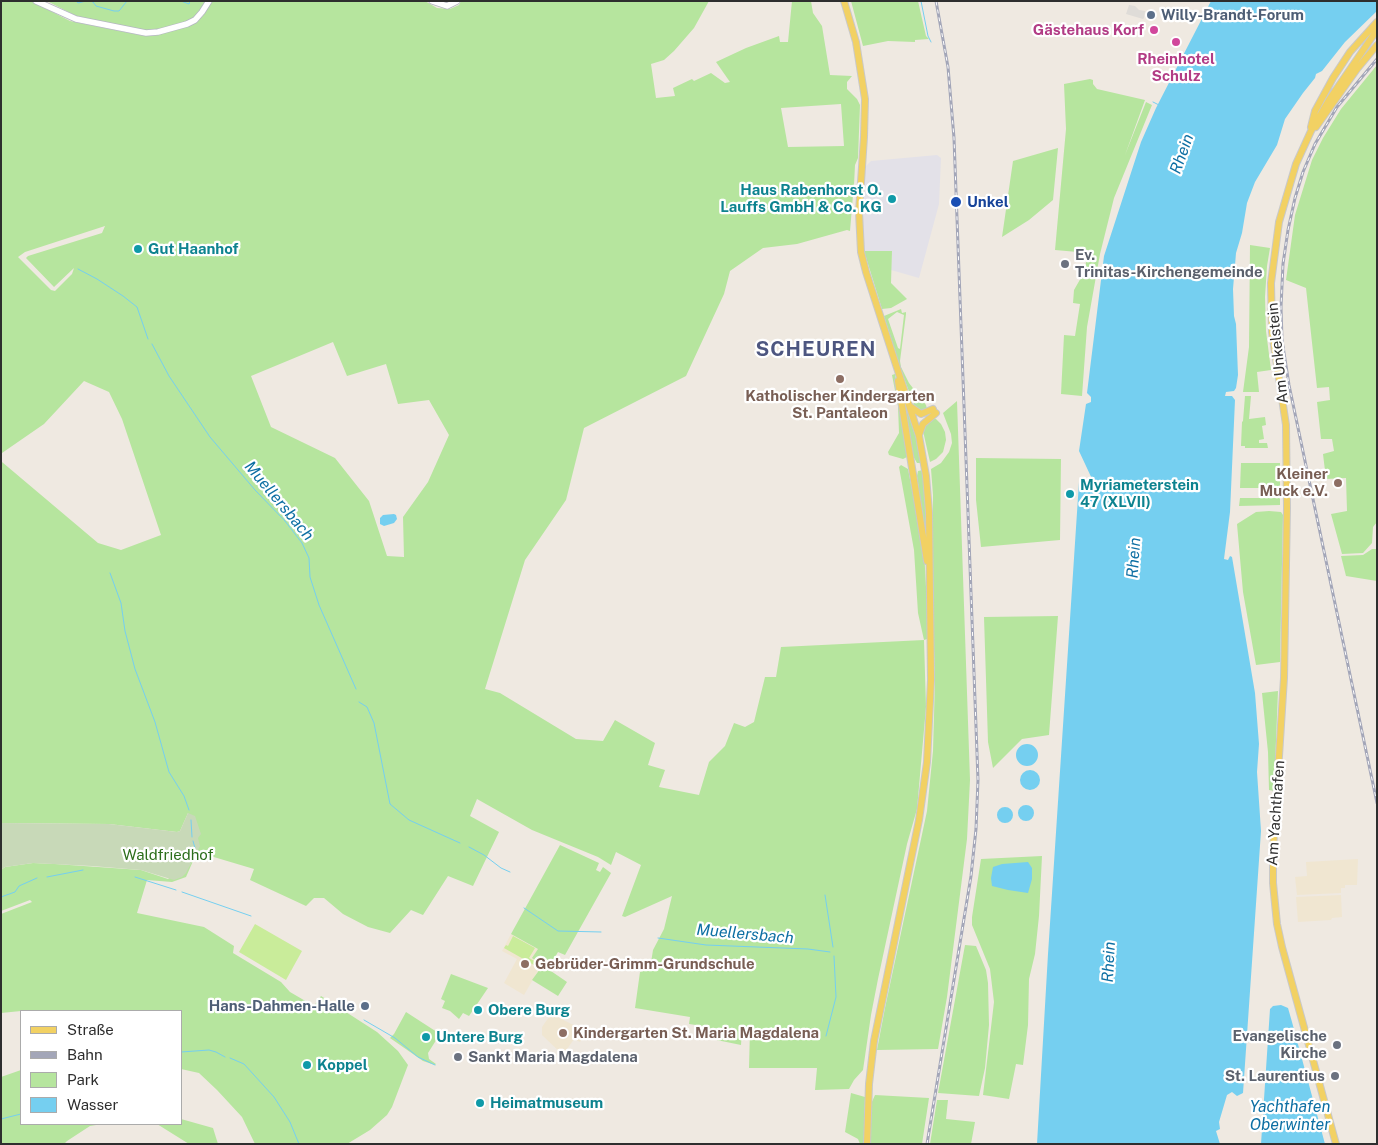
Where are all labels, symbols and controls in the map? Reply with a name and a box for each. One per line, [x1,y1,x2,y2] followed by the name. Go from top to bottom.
[1161,6,1304,24] place label: Willy-Brandt-Forum
[1145,9,1157,21] marker: Willy-Brandt-Forum
[1033,21,1144,39] place label: Gästehaus Korf
[1148,24,1160,36] marker: Gästehaus Korf
[1170,36,1182,48] marker: Rheinhotel Schulz
[1137,50,1215,85] place label: Rheinhotel Schulz
[1166,131,1198,177] water label: Rhein
[720,181,882,216] place label: Haus Rabenhorst O. Lauffs GmbH & Co. KG
[886,193,898,205] marker: Haus Rabenhorst O. Lauffs GmbH & Co. KG
[967,193,1009,211] place label: Unkel
[949,195,963,209] marker: Unkel
[148,240,239,258] place label: Gut Haanhof
[132,243,144,255] marker: Gut Haanhof
[1075,246,1263,281] place label: Ev. Trinitas-Kirchengemeinde
[1059,258,1071,270] marker: Ev. Trinitas-Kirchengemeinde
[1264,302,1292,404] street label: Am Unkelstein
[755,338,877,362] district label: SCHEUREN
[834,373,846,385] marker: Katholischer Kindergarten St. Pantaleon
[745,387,935,422] place label: Katholischer Kindergarten St. Pantaleon
[240,457,318,545] water label: Muellersbach
[1260,465,1328,500] place label: Kleiner Muck e.V.
[1080,476,1199,511] place label: Myriameterstein 47 (XLVII)
[1332,477,1344,489] marker: Kleiner Muck e.V.
[1064,488,1076,500] marker: Myriameterstein 47 (XLVII)
[1123,537,1145,579] water label: Rhein
[1263,760,1289,866] street label: Am Yachthafen
[123,846,213,864] park label: Waldfriedhof
[695,920,795,948] water label: Muellersbach
[1098,941,1120,983] water label: Rhein
[535,955,755,973] place label: Gebrüder-Grimm-Grundschule
[519,958,531,970] marker: Gebrüder-Grimm-Grundschule
[209,997,355,1015] place label: Hans-Dahmen-Halle
[359,1000,371,1012] marker: Hans-Dahmen-Halle
[488,1001,570,1019] place label: Obere Burg
[472,1004,484,1016] marker: Obere Burg
[20,1010,182,1125] legend
[67,1021,114,1038] text: Straße
[573,1024,819,1042] place label: Kindergarten St. Maria Magdalena
[557,1027,569,1039] marker: Kindergarten St. Maria Magdalena
[1232,1027,1327,1062] place label: Evangelische Kirche
[436,1028,523,1046] place label: Untere Burg
[420,1031,432,1043] marker: Untere Burg
[1331,1039,1343,1051] marker: Evangelische Kirche
[67,1046,103,1063] text: Bahn
[468,1048,638,1066] place label: Sankt Maria Magdalena
[452,1051,464,1063] marker: Sankt Maria Magdalena
[317,1056,368,1074] place label: Koppel
[301,1059,313,1071] marker: Koppel
[1225,1067,1325,1085] place label: St. Laurentius
[1329,1070,1341,1082] marker: St. Laurentius
[67,1071,99,1088] text: Park
[490,1094,603,1112] place label: Heimatmuseum
[67,1096,118,1113] text: Wasser
[474,1097,486,1109] marker: Heimatmuseum
[1250,1097,1330,1135] water label: Yachthafen Oberwinter

